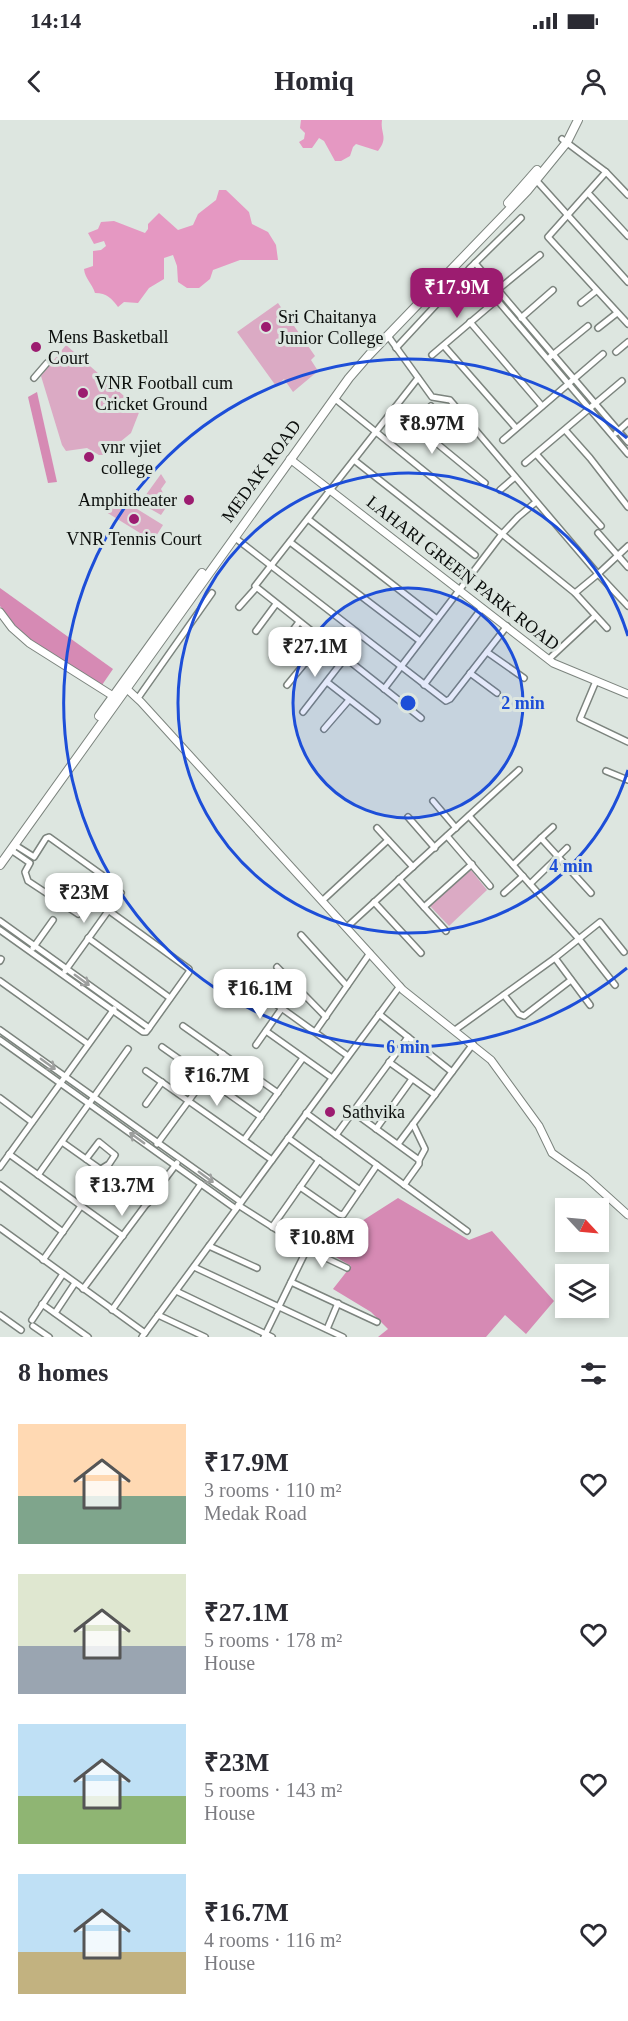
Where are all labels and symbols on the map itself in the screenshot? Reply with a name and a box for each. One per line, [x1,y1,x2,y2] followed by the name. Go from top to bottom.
[408,268,506,319] pin: ₹17.9M
[278,307,384,348] place label: Sri Chaitanya Junior College
[259,320,273,334] marker: Sri Chaitanya Junior College
[48,327,168,368] place label: Mens Basketball Court
[29,340,43,354] marker: Mens Basketball Court
[95,373,233,414] place label: VNR Football cum Cricket Ground
[76,386,90,400] marker: VNR Football cum Cricket Ground
[383,404,481,455] pin: ₹8.97M
[217,416,305,526] street label: MEDAK ROAD
[101,437,162,478] place label: vnr vjiet college
[82,450,96,464] marker: vnr vjiet college
[78,490,177,510] place label: Amphitheater
[363,492,563,654] street label: LAHARI GREEN PARK ROAD
[182,493,196,507] marker: Amphitheater
[127,512,141,526] marker: VNR Tennis Court
[66,529,202,549] place label: VNR Tennis Court
[266,627,364,678] pin: ₹27.1M
[398,693,418,713] centre of rings
[501,693,545,713] text: 2 min
[549,856,593,876] text: 4 min
[48,873,120,924] pin: ₹23M
[211,969,309,1020] pin: ₹16.1M
[73,974,89,986] one-way arrow
[386,1037,430,1057] text: 6 min
[168,1056,266,1107] pin: ₹16.7M
[39,1058,55,1070] one-way arrow
[342,1102,405,1122] place label: Sathvika
[323,1105,337,1119] marker: Sathvika
[130,1132,146,1144] one-way arrow
[73,1166,171,1217] pin: ₹13.7M
[198,1171,214,1184] one-way arrow
[555,1198,609,1252] north arrow
[273,1218,371,1269] pin: ₹10.8M

